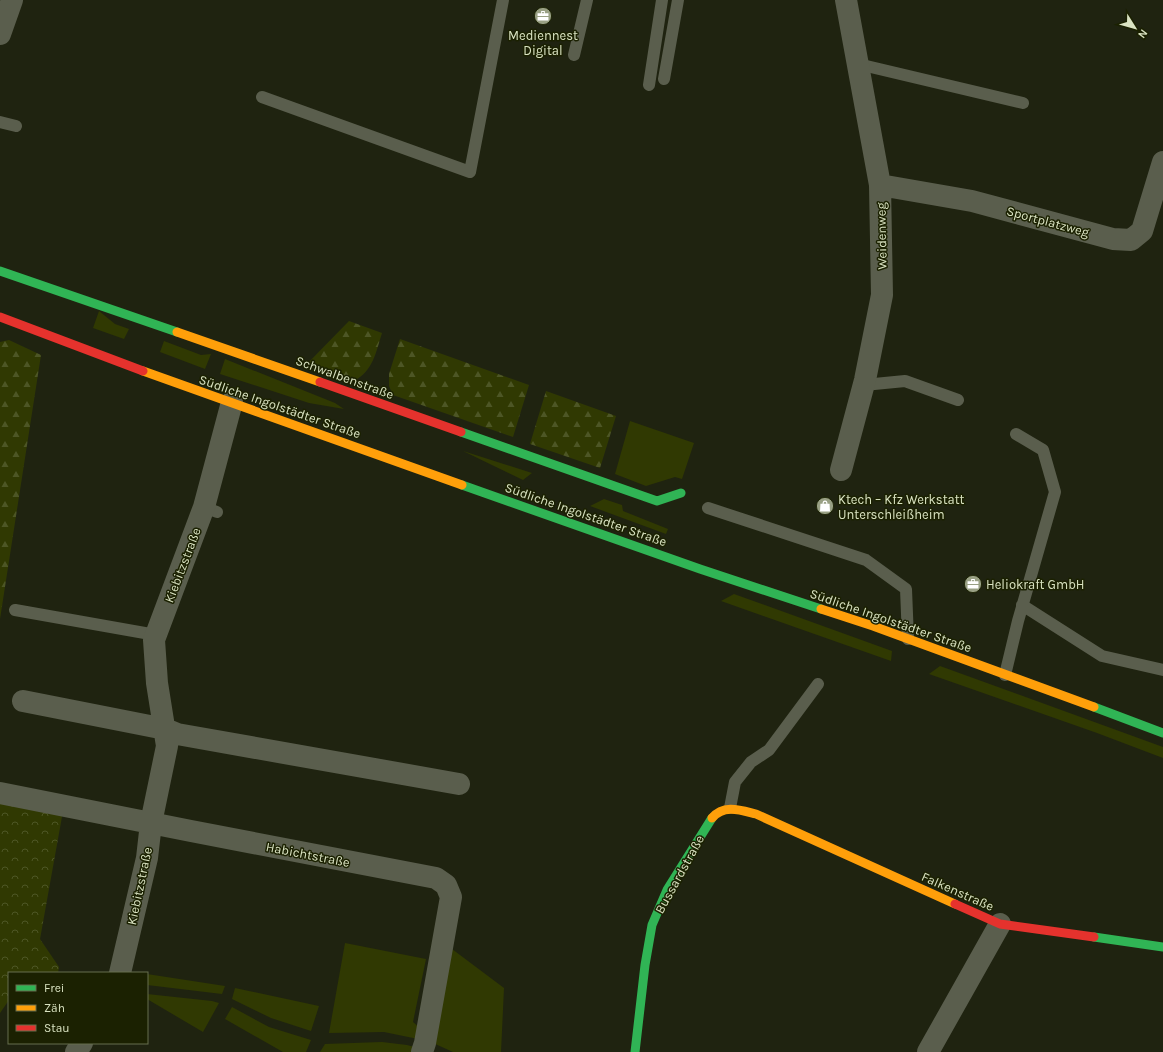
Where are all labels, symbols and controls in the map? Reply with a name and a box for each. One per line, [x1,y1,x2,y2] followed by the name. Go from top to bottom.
[533,6,553,26] office icon: Mediennest Digital
[1115,8,1155,48] north arrow
[1135,27,1150,41] text: N
[508,28,578,58] place label: Mediennest Digital
[873,202,890,270] street label: Weidenweg
[1005,203,1092,240] street label: Sportplatzweg
[294,353,396,402] street label: Schwalbenstraße
[197,372,363,441] street label: Südliche Ingolstädter Straße
[503,480,669,549] street label: Südliche Ingolstädter Straße
[838,492,965,522] place label: Ktech – Kfz Werkstatt Unterschleißheim
[815,496,835,516] shop icon: Ktech – Kfz Werkstatt Unterschleißheim
[161,525,204,605] street label: Kiebitzstraße
[963,574,983,594] office icon: Heliokraft GmbH
[986,577,1085,592] place label: Heliokraft GmbH
[808,586,974,655] street label: Südliche Ingolstädter Straße
[652,832,707,916] street label: Bussardstraße
[265,839,351,870] street label: Habichtstraße
[124,845,155,926] street label: Kiebitzstraße
[919,869,996,914] street label: Falkenstraße
[8,972,148,1044] legend
[44,981,64,995] text: Frei
[44,1001,65,1015] text: Zäh
[44,1021,70,1035] text: Stau

